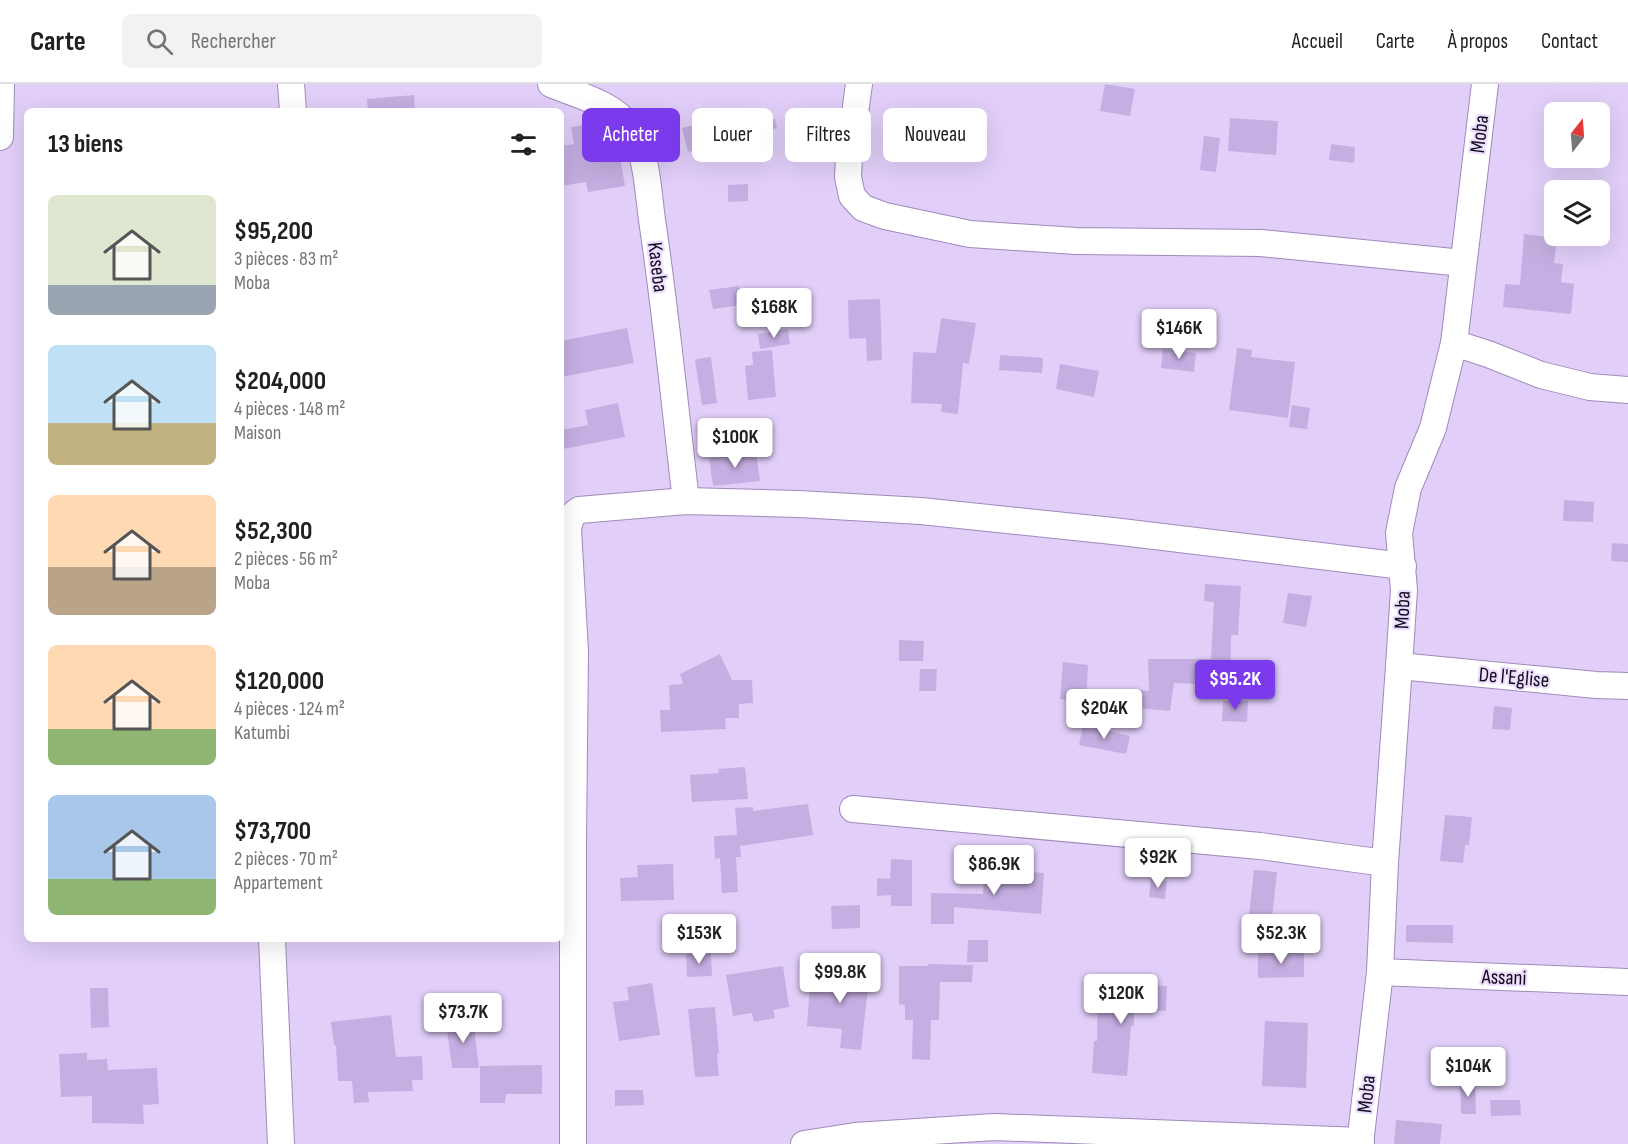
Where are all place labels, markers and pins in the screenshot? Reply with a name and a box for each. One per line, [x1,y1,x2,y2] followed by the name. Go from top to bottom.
[732,288,816,339] pin: $168K
[1137,309,1221,360] pin: $146K
[693,418,777,469] pin: $100K
[1186,660,1284,711] pin: $95.2K
[1062,689,1146,740] pin: $204K
[1122,838,1194,889] pin: $92K
[945,845,1043,896] pin: $86.9K
[657,914,741,965] pin: $153K
[1232,914,1330,965] pin: $52.3K
[791,953,889,1004] pin: $99.8K
[1079,974,1163,1025] pin: $120K
[414,993,512,1044] pin: $73.7K
[1426,1047,1510,1098] pin: $104K

